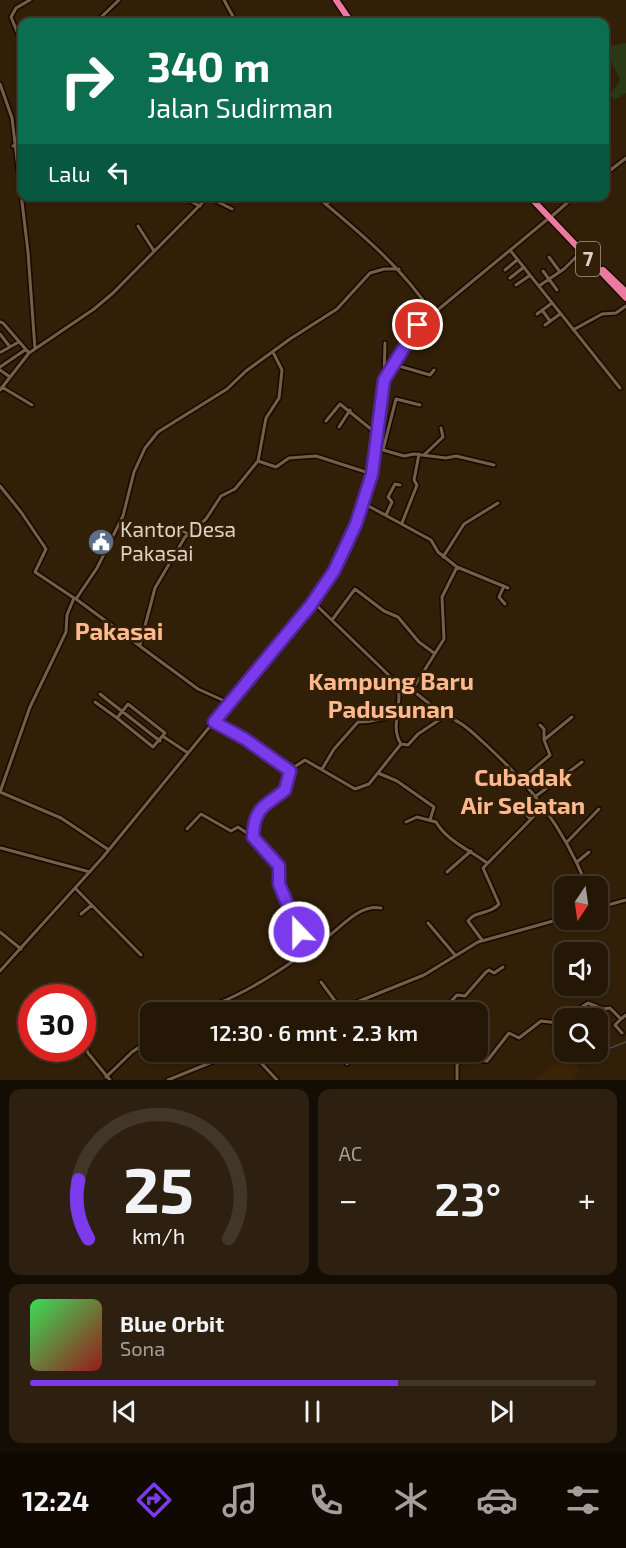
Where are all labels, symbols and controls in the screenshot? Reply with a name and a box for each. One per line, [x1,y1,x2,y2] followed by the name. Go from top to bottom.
[147,40,270,90] text: 340 m
[48,42,126,120] icon: right
[147,91,333,123] text: Jalan Sudirman
[102,156,135,189] icon: left
[48,160,90,186] text: Lalu
[576,242,600,276] road number: 7
[392,299,443,350] pin
[401,308,434,341] icon: arrive
[120,516,236,565] place label: Kantor Desa Pakasai
[86,527,116,557] public building icon: Kantor Desa Pakasai
[75,616,163,645] district label: Pakasai
[308,666,474,723] district label: Kampung Baru Padusunan
[461,762,585,819] district label: Cubadak Air Selatan
[554,876,608,930] north arrow
[554,876,608,1062] map controls
[267,900,331,964] position arrow
[554,942,608,996] button: sound
[18,984,96,1062] speed limit sign: 30
[554,1008,608,1062] button: search
[210,1019,418,1045] text: 12:30 · 6 mnt · 2.3 km
[339,1141,362,1165] text: AC
[123,1151,194,1226] text: 25
[434,1171,501,1225] text: 23°
[339,1179,358,1219] text: −
[578,1179,596,1219] text: +
[132,1223,185,1248] text: km/h
[120,1310,224,1336] text: Blue Orbit
[120,1336,165,1360] text: Sona
[108,1395,141,1428] icon: previous
[296,1395,329,1428] icon: pause
[485,1395,518,1428] icon: next
[133,1479,175,1521] icon: directions
[219,1479,261,1521] icon: music
[305,1479,347,1521] icon: phone
[390,1479,432,1521] icon: climate
[476,1479,518,1521] icon: car
[562,1479,604,1521] icon: filters
[22,1484,89,1516] text: 12:24

